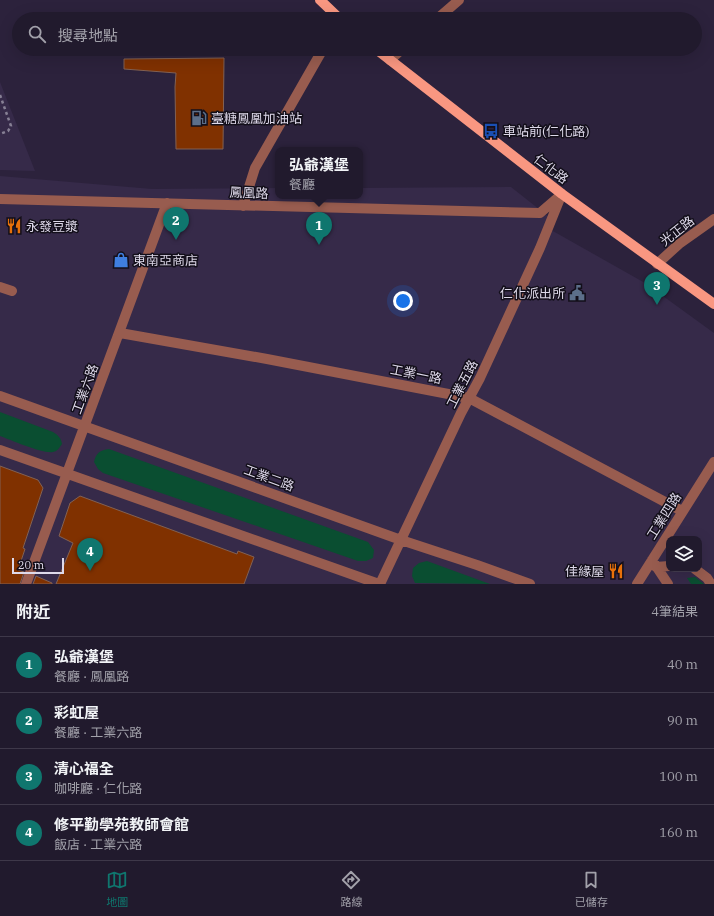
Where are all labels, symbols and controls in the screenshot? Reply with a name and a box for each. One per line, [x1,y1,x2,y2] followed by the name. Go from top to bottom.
[12,12,702,56] search box
[26,23,48,45] icon: search
[58,26,118,45] text: 搜尋地點
[190,109,208,127] fuel station icon: 臺糖鳳凰加油站
[211,110,302,127] place label: 臺糖鳳凰加油站
[482,122,500,140] bus stop icon: 車站前(仁化路)
[503,123,590,140] place label: 車站前(仁化路)
[275,147,363,199] popup
[530,150,572,188] street label: 仁化路
[289,155,349,174] text: 弘爺漢堡
[289,176,315,193] text: 餐廳
[229,184,269,202] street label: 鳳凰路
[163,207,189,240] pin: 2
[306,212,332,245] pin: 1
[656,212,698,250] street label: 光正路
[5,217,23,235] restaurant icon: 永發豆漿
[26,218,78,235] place label: 永發豆漿
[112,251,130,269] shop icon: 東南亞商店
[133,252,198,269] place label: 東南亞商店
[644,272,670,305] pin: 3
[568,284,586,302] public building icon: 仁化派出所
[500,285,565,302] place label: 仁化派出所
[393,291,413,311] your location
[443,357,481,411] street label: 工業五路
[389,361,443,387] street label: 工業一路
[68,362,102,416] street label: 工業六路
[242,461,296,495] street label: 工業二路
[643,489,685,543] street label: 工業四路
[666,536,702,572] map controls
[666,536,702,572] button: layers
[77,538,103,571] pin: 4
[12,556,64,575] scale bar
[18,558,44,572] text: 20 m
[607,562,625,580] restaurant icon: 佳緣屋
[565,563,604,580] place label: 佳緣屋
[16,601,50,623] text: 附近
[651,603,698,620] text: 4筆結果
[54,647,114,666] text: 弘爺漢堡
[25,656,33,673] text: 1
[667,656,698,673] text: 40 m
[54,668,129,685] text: 餐廳 · 鳳凰路
[54,703,99,722] text: 彩虹屋
[25,712,33,729] text: 2
[667,712,698,729] text: 90 m
[54,724,142,741] text: 餐廳 · 工業六路
[54,759,114,778] text: 清心福全
[25,768,33,785] text: 3
[659,768,698,785] text: 100 m
[54,780,142,797] text: 咖啡廳 · 仁化路
[54,815,189,834] text: 修平勤學苑教師會館
[25,824,33,841] text: 4
[659,824,698,841] text: 160 m
[54,836,142,853] text: 飯店 · 工業六路
[106,869,128,909] tab: 地圖
[340,869,362,909] tab: 路線
[575,869,608,909] tab: 已儲存

